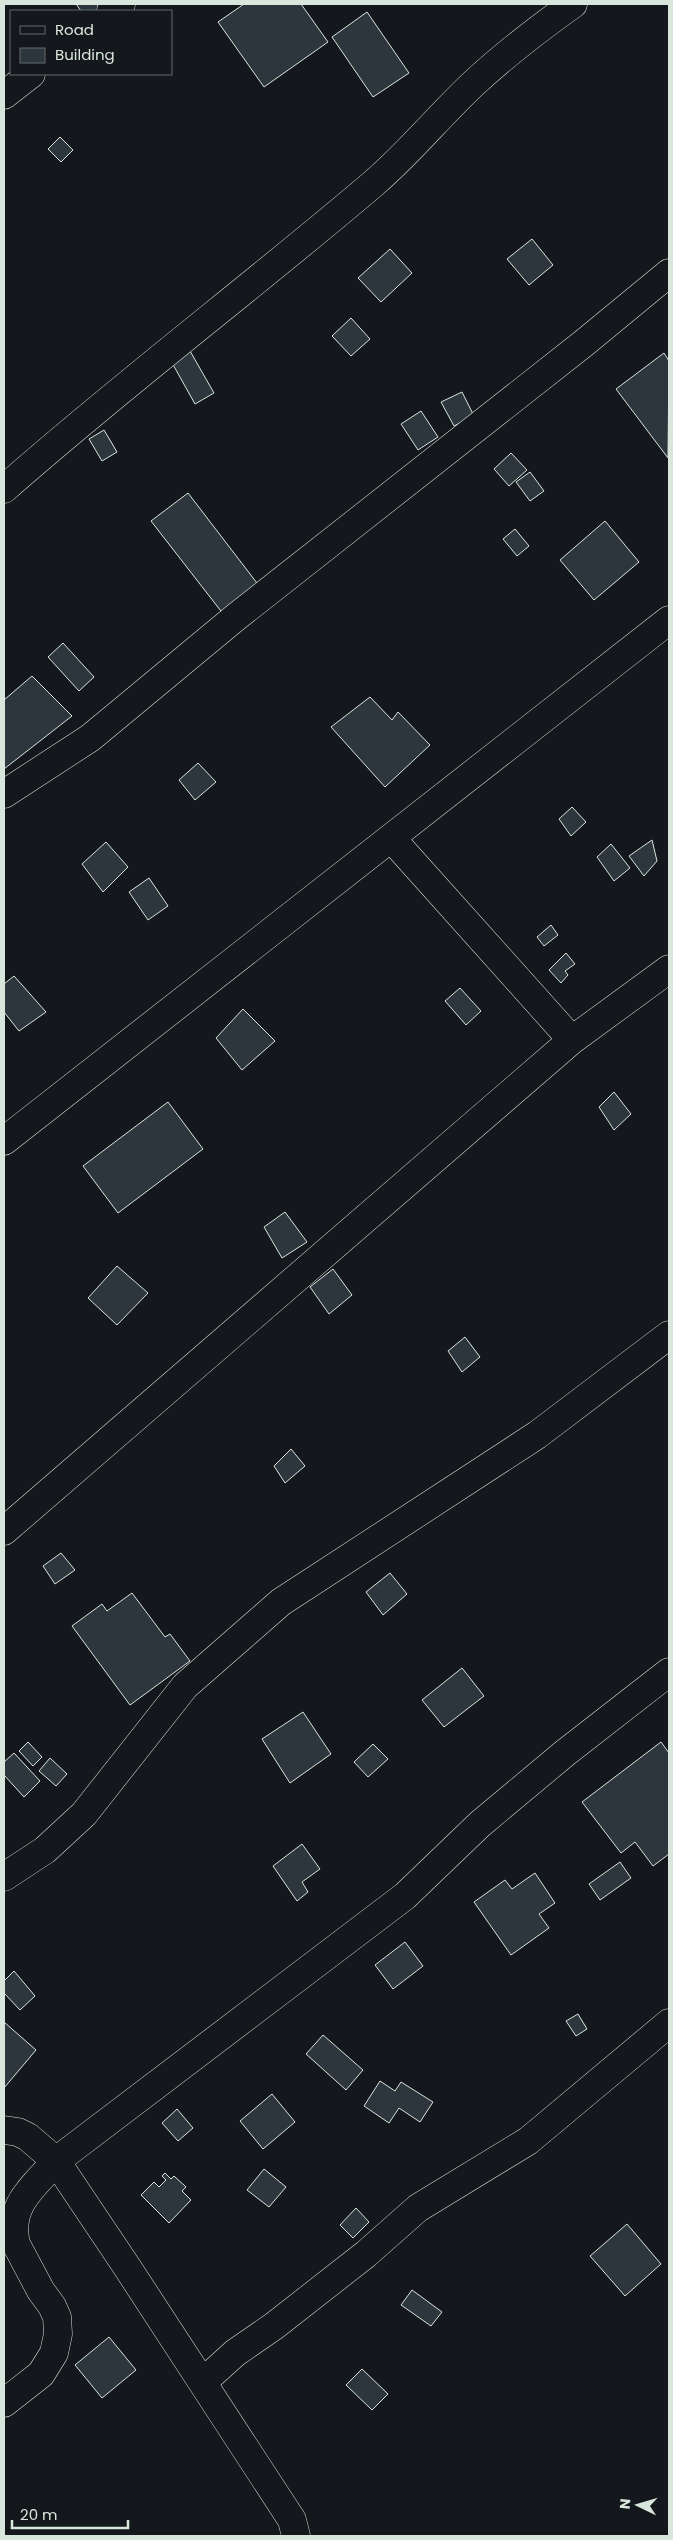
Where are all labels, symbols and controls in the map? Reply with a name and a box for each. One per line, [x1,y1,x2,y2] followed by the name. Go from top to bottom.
[10,10,172,75] legend
[55,19,94,40] text: Road
[55,44,115,65] text: Building
[613,2480,663,2530] north arrow
[12,2498,129,2530] scale bar
[615,2498,635,2510] text: N
[20,2504,58,2525] text: 20 m

